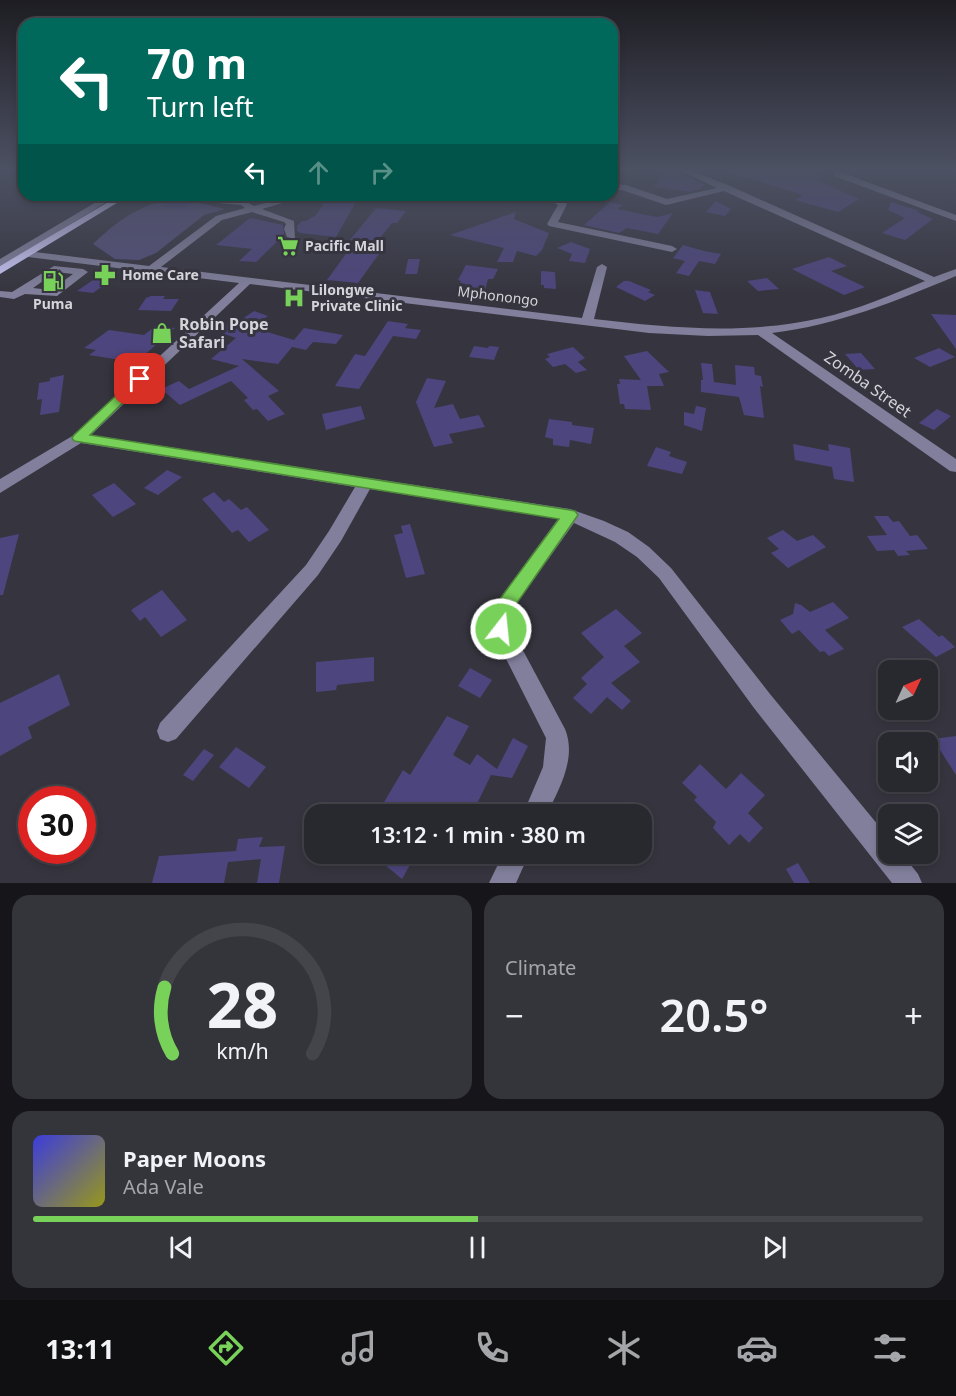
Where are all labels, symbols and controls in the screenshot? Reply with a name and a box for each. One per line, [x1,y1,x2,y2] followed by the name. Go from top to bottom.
[147,34,247,91] text: 70 m
[48,42,126,120] icon: left
[147,88,253,125] text: Turn left
[239,156,272,189] icon: left
[302,156,335,189] icon: ahead
[365,156,398,189] icon: right
[276,234,300,258] supermarket icon: Pacific Mall
[305,236,384,255] place label: Pacific Mall
[93,263,117,287] pharmacy icon: Home Care
[122,265,199,284] place label: Home Care
[41,269,65,293] fuel station icon: Puma
[311,280,402,315] place label: Lilongwe Private Clinic
[457,281,540,310] street label: Mphonongo
[282,286,306,310] hospital icon: Lilongwe Private Clinic
[33,294,73,313] place label: Puma
[179,313,269,353] place label: Robin Pope Safari
[150,321,174,345] shop icon: Robin Pope Safari
[820,346,916,422] street label: Zomba Street
[114,353,165,404] pin
[123,362,156,395] icon: arrive
[469,597,533,661] position arrow
[878,660,938,720] north arrow
[878,660,938,864] map controls
[878,732,938,792] button: sound
[18,786,96,864] speed limit sign: 30
[878,804,938,864] button: layers
[370,819,586,849] text: 13:12 · 1 min · 380 m
[505,954,576,981] text: Climate
[206,961,278,1046] text: 28
[660,984,768,1045] text: 20.5°
[505,993,524,1038] text: −
[904,993,923,1038] text: +
[216,1036,268,1065] text: km/h
[123,1143,266,1173] text: Paper Moons
[123,1173,204,1200] text: Ada Vale
[165,1231,198,1264] icon: previous
[461,1231,494,1264] icon: pause
[758,1231,791,1264] icon: next
[205,1327,247,1369] icon: directions
[338,1327,380,1369] icon: music
[471,1327,513,1369] icon: phone
[603,1327,645,1369] icon: climate
[736,1327,778,1369] icon: car
[869,1327,911,1369] icon: filters
[45,1330,115,1367] text: 13:11

